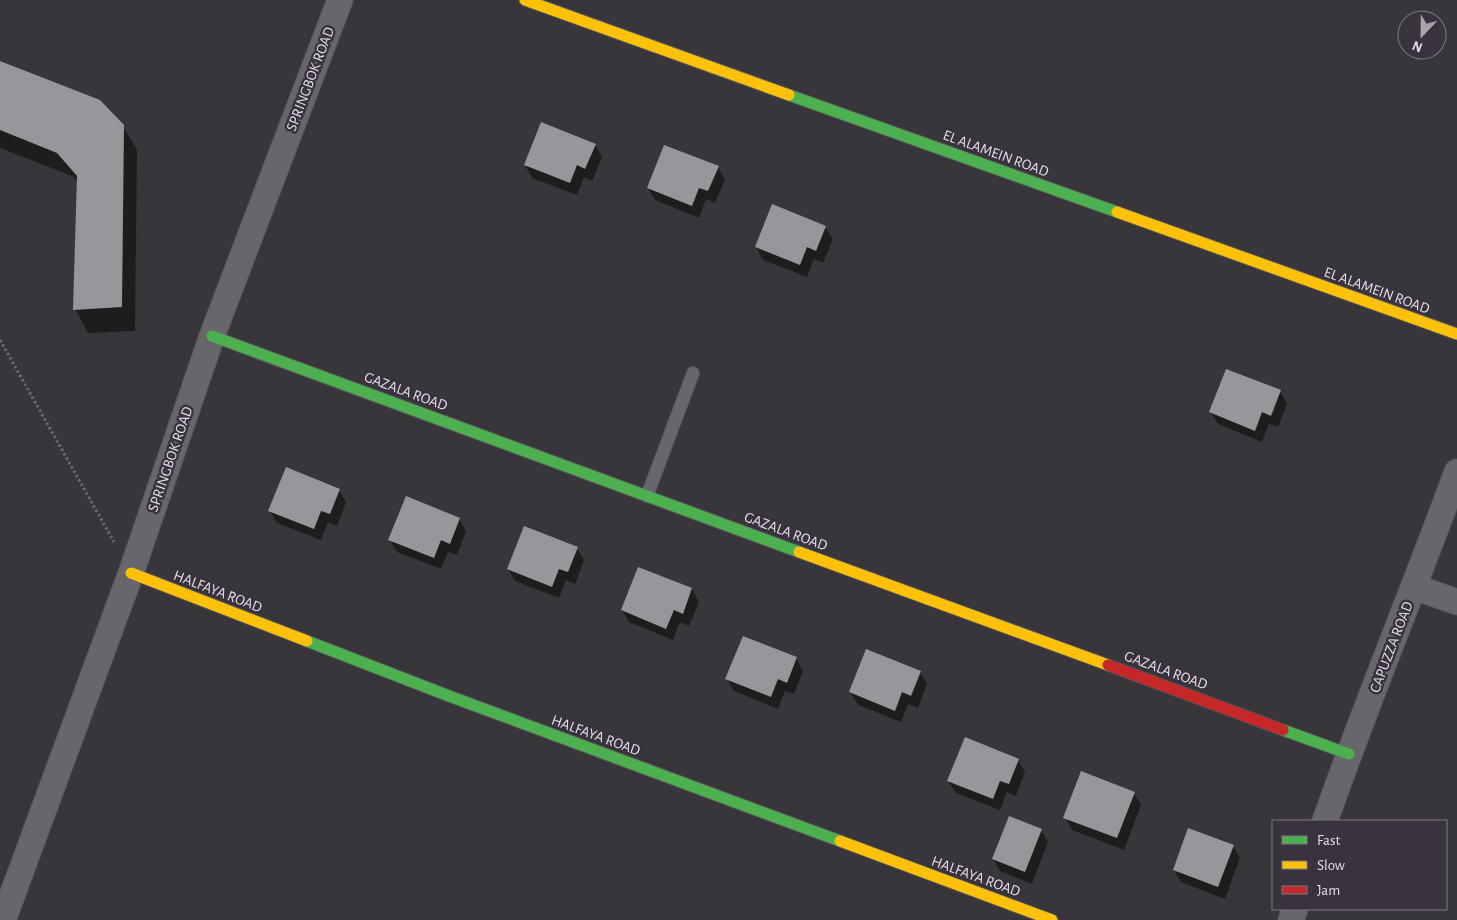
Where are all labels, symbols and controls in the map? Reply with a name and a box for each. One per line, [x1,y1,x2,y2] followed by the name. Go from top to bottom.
[1397,10,1447,60] north arrow
[284,25,337,133] street label: SPRINGBOK ROAD
[1410,38,1425,54] text: N
[941,127,1051,180] street label: EL ALAMEIN ROAD
[1322,264,1432,317] street label: EL ALAMEIN ROAD
[362,369,450,414] street label: GAZALA ROAD
[145,404,196,514] street label: SPRINGBOK ROAD
[742,509,830,554] street label: GAZALA ROAD
[172,568,264,615] street label: HALFAYA ROAD
[1367,599,1416,695] street label: CAPUZZA ROAD
[1122,648,1210,693] street label: GAZALA ROAD
[549,712,643,759] street label: HALFAYA ROAD
[1272,820,1447,910] legend
[1317,833,1341,848] text: Fast
[929,853,1023,900] street label: HALFAYA ROAD
[1317,858,1345,873] text: Slow
[1317,883,1340,898] text: Jam

